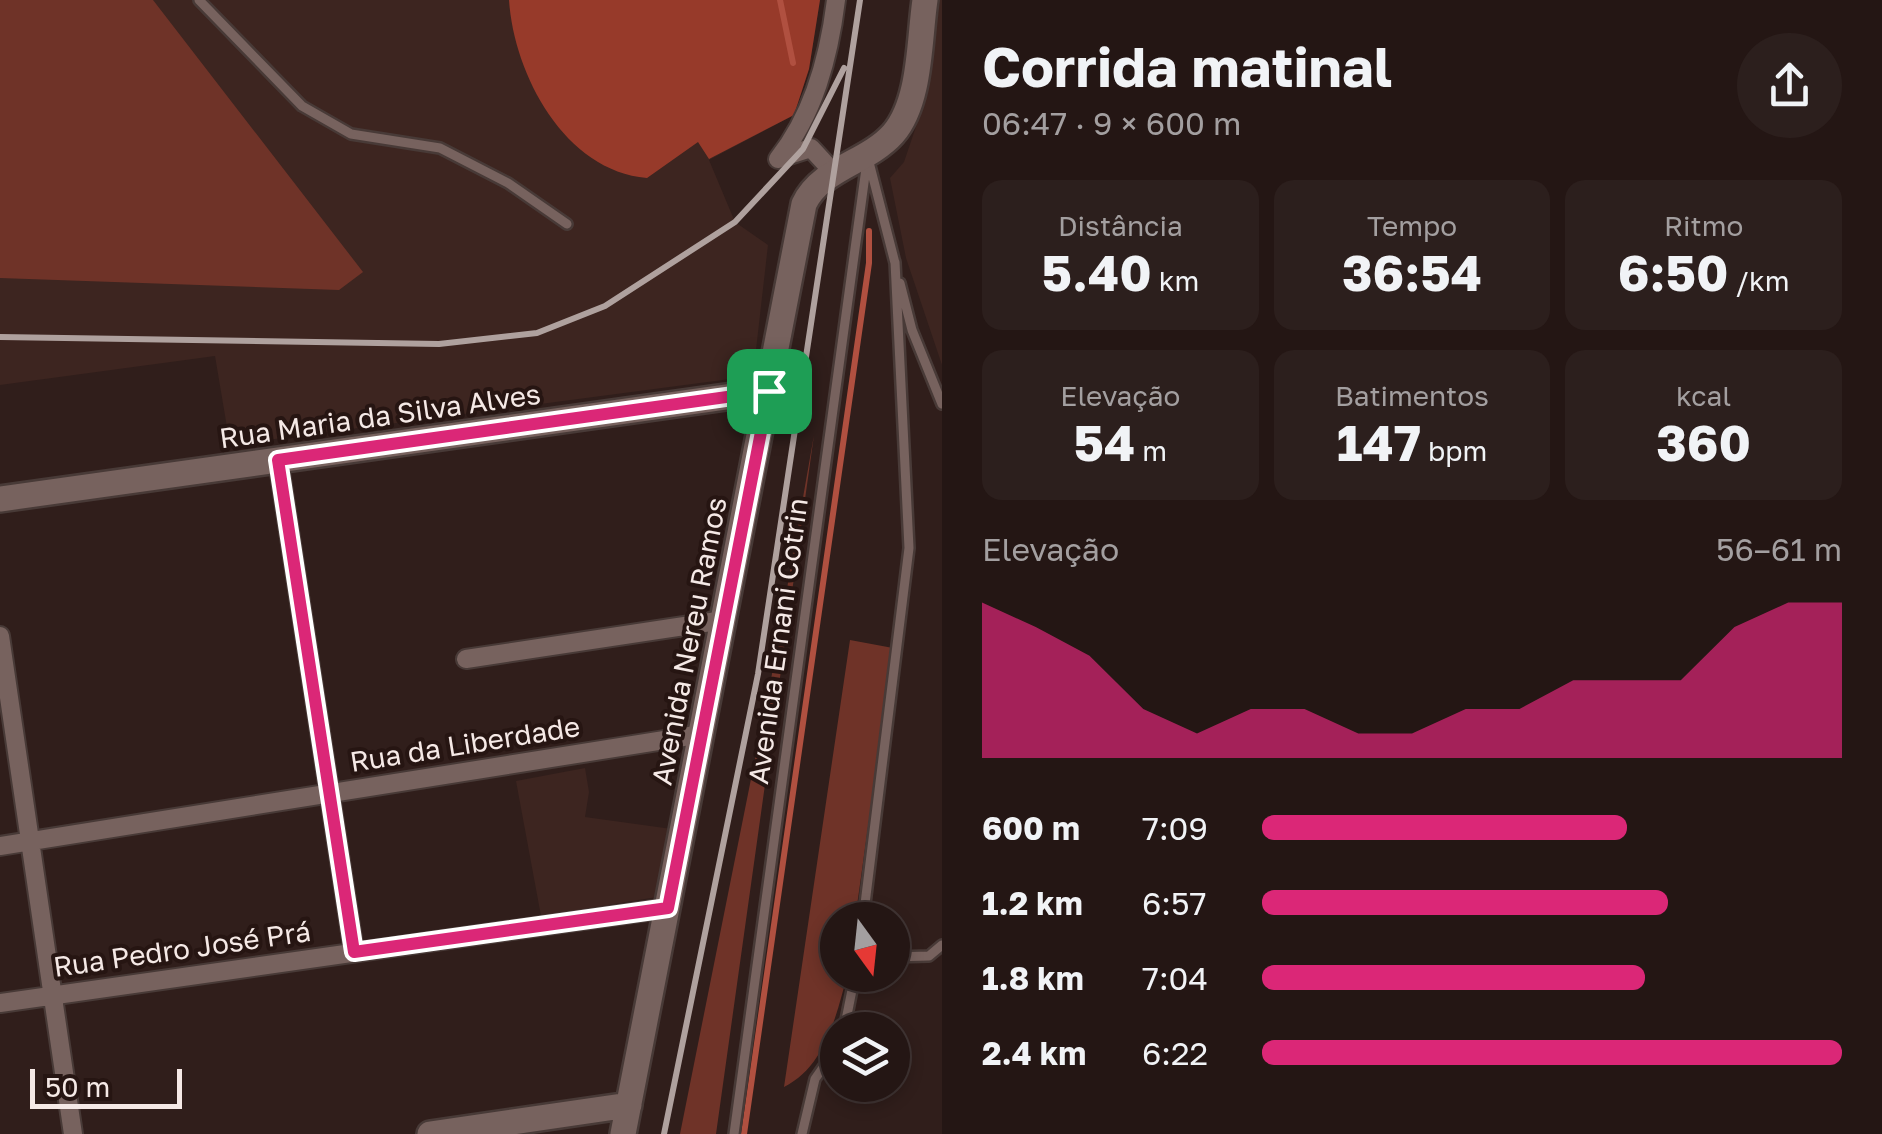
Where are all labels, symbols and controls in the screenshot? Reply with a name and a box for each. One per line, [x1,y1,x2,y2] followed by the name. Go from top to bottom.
[982,33,1392,99] text: Corrida matinal
[1737,33,1842,138] button: share
[982,104,1241,142] text: 06:47 · 9 × 600 m
[1058,209,1183,242] text: Distância
[1367,209,1457,242] text: Tempo
[1664,209,1743,242] text: Ritmo
[1041,242,1152,302] text: 5.40
[1342,242,1482,302] text: 36:54
[1618,242,1729,302] text: 6:50
[1152,264,1199,297] text: km
[1729,264,1790,297] text: /km
[727,349,812,434] pin
[742,364,797,419] icon: arrive
[217,377,543,454] street label: Rua Maria da Silva Alves
[1060,379,1180,412] text: Elevação
[1335,379,1489,412] text: Batimentos
[1676,379,1731,412] text: kcal
[1074,412,1135,472] text: 54
[1337,412,1421,472] text: 147
[1656,412,1751,472] text: 360
[1135,434,1167,467] text: m
[1421,434,1487,467] text: bpm
[644,494,733,788] street label: Avenida Nereu Ramos
[741,496,814,786] street label: Avenida Ernani Cotrin
[982,530,1119,568] text: Elevação
[1716,530,1842,568] text: 56–61 m
[348,709,582,778] street label: Rua da Liberdade
[982,809,1080,847] text: 600 m
[1142,809,1208,847] text: 7:09
[982,884,1083,922] text: 1.2 km
[1142,884,1206,922] text: 6:57
[820,902,910,992] north arrow
[820,902,910,1102] map controls
[51,914,313,983] street label: Rua Pedro José Prá
[982,959,1084,997] text: 1.8 km
[1142,959,1208,997] text: 7:04
[820,1012,910,1102] button: layers
[982,1034,1086,1072] text: 2.4 km
[1142,1034,1208,1072] text: 6:22
[30,1064,182,1108] scale bar
[45,1070,110,1103] text: 50 m

